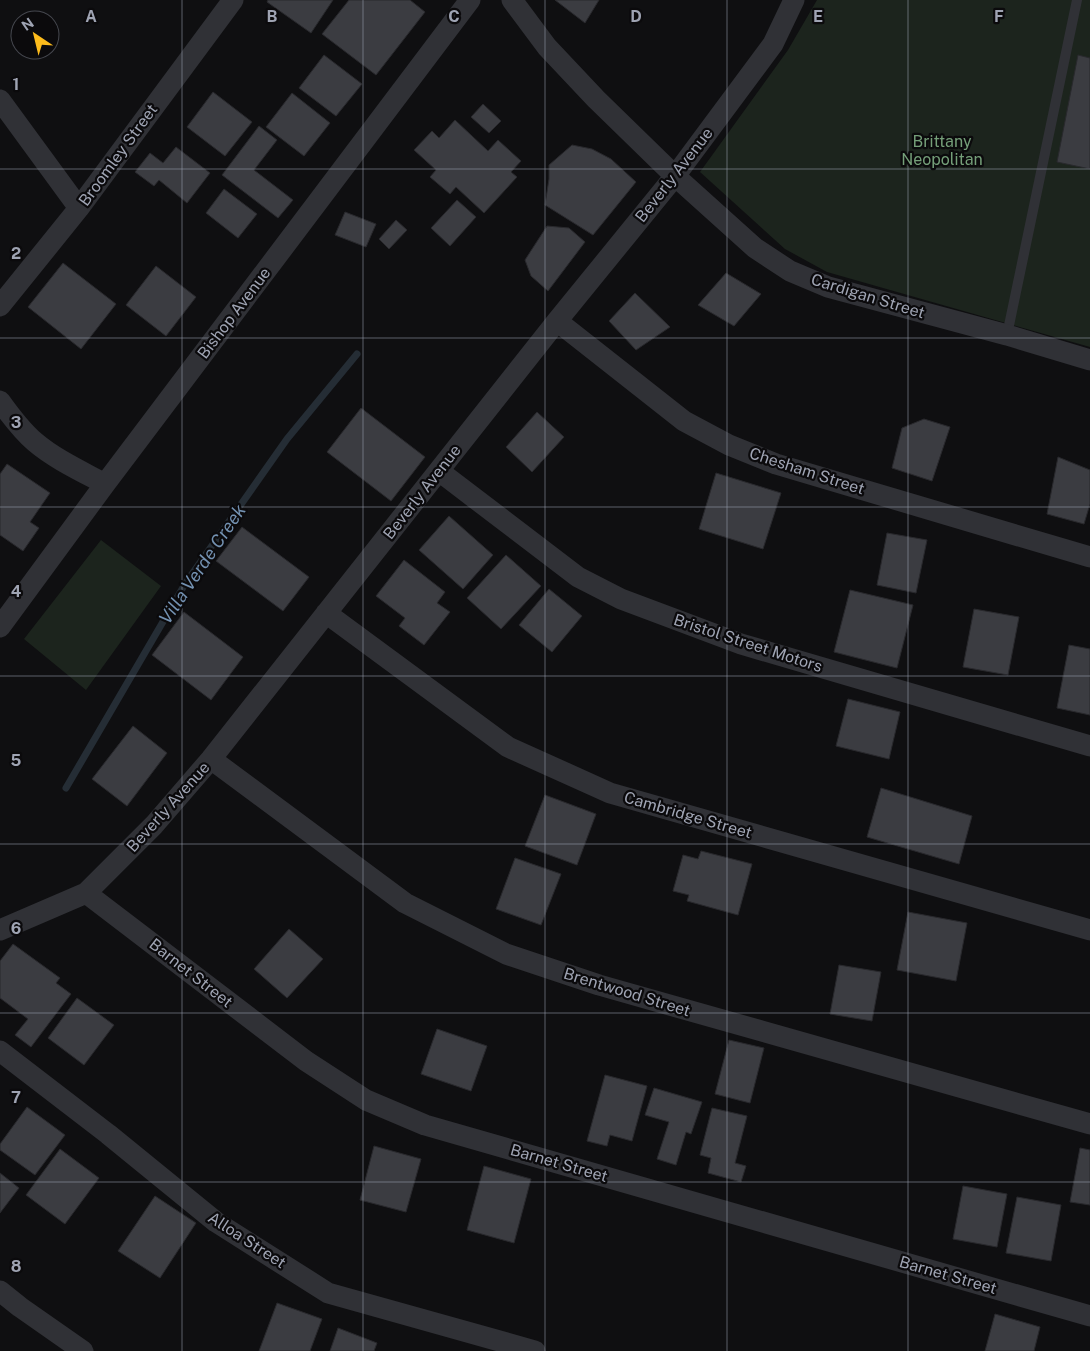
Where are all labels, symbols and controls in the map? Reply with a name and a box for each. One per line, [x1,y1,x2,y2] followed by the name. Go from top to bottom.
[85,7,97,26] text: A
[267,7,278,26] text: B
[448,7,460,26] text: C
[630,7,642,26] text: D
[813,7,823,26] text: E
[994,7,1004,26] text: F
[10,10,60,60] north arrow
[18,15,37,34] text: N
[13,75,19,94] text: 1
[75,100,161,210] street label: Broomley Street
[631,124,717,226] street label: Beverly Avenue
[901,132,983,169] park label: Brittany Neopolitan
[11,244,21,263] text: 2
[194,264,274,362] street label: Bishop Avenue
[809,270,927,322] street label: Cardigan Street
[11,413,21,432] text: 3
[379,441,465,543] street label: Beverly Avenue
[747,443,867,499] street label: Chesham Street
[154,500,250,628] water label: Villa Verde Creek
[11,582,22,601] text: 4
[671,610,825,676] street label: Bristol Street Motors
[11,751,22,770] text: 5
[123,758,213,856] street label: Beverly Avenue
[622,788,754,842] street label: Cambridge Street
[11,919,21,938] text: 6
[146,935,236,1011] street label: Barnet Street
[561,964,693,1020] street label: Brentwood Street
[11,1088,21,1107] text: 7
[508,1140,610,1186] street label: Barnet Street
[205,1208,289,1272] street label: Alloa Street
[897,1252,999,1298] street label: Barnet Street
[11,1257,22,1276] text: 8

